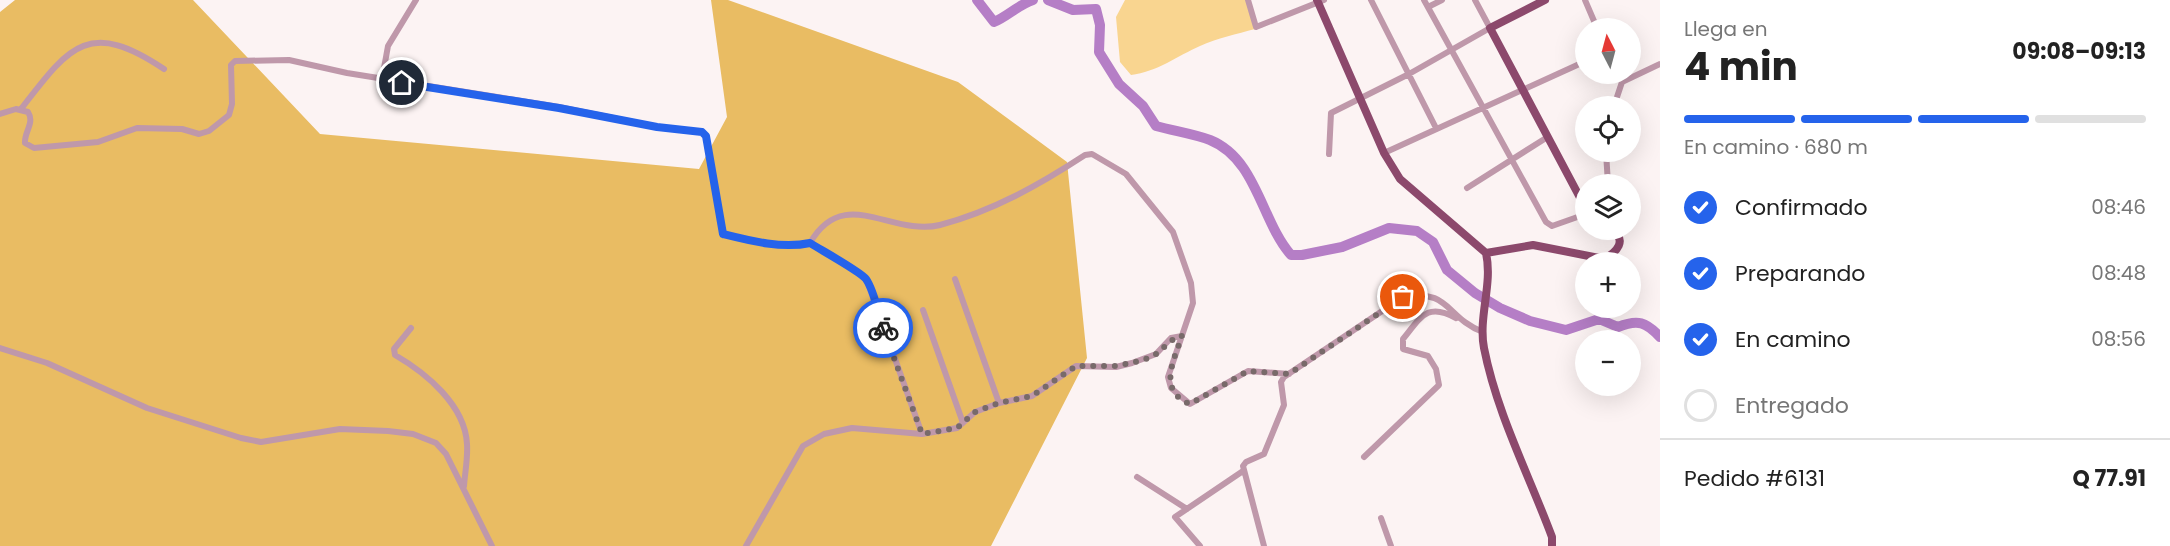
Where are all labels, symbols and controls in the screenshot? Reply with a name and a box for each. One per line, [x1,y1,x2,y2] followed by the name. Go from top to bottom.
[1684,15,1768,43] text: Llega en
[1575,18,1641,84] north arrow
[1575,18,1641,396] map controls
[2012,36,2146,67] text: 09:08–09:13
[1684,39,1798,94] text: 4 min
[376,57,427,108] pin
[385,66,418,99] icon: home
[1575,96,1641,162] button: locate
[1684,133,1868,161] text: En camino · 680 m
[1575,174,1641,240] button: layers
[1684,191,1717,224] icon: check
[1735,192,1868,223] text: Confirmado
[2091,193,2146,221] text: 08:46
[1575,252,1641,318] button: +
[1684,257,1717,290] icon: check
[1735,258,1865,289] text: Preparando
[2091,259,2146,287] text: 08:48
[1377,271,1428,322] pin
[1386,280,1419,313] icon: bag
[853,298,913,358] courier
[867,312,900,345] icon: bike
[1684,323,1717,356] icon: check
[1735,324,1851,355] text: En camino
[2091,325,2146,353] text: 08:56
[1575,330,1641,396] button: −
[1735,390,1849,421] text: Entregado
[1684,463,1825,494] text: Pedido #6131
[2072,463,2146,494] text: Q 77.91

